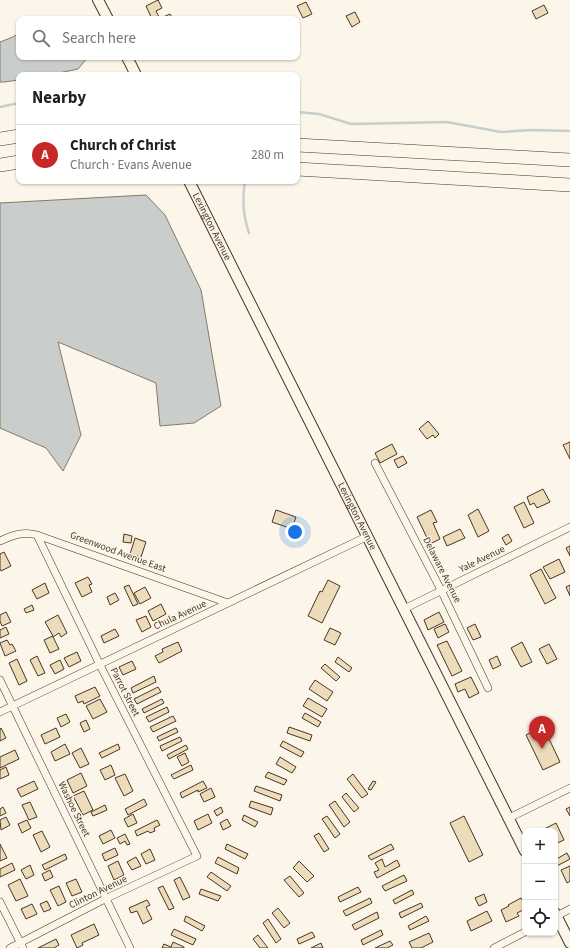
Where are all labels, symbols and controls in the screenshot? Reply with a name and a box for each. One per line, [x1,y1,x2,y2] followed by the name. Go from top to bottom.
[16,16,300,60] search box
[30,27,52,49] icon: search
[62,28,136,49] text: Search here
[32,86,86,110] text: Nearby
[70,135,176,156] text: Church of Christ
[41,146,49,164] text: A
[251,146,284,164] text: 280 m
[70,156,192,174] text: Church · Evans Avenue
[189,190,235,263] street label: Lexington Avenue
[334,480,380,553] street label: Lexington Avenue
[285,522,305,542] your location
[68,528,168,576] street label: Greenwood Avenue East
[419,535,465,605] street label: Delaware Avenue
[456,542,507,577] street label: Yale Avenue
[151,597,209,633] street label: Chula Avenue
[107,665,144,719] street label: Parrot Street
[529,716,555,749] pin: A
[55,779,94,839] street label: Washoe Street
[522,828,558,936] map controls
[522,828,558,864] button: +
[522,864,558,900] button: −
[67,872,129,912] street label: Clinton Avenue
[522,900,558,936] button: locate

